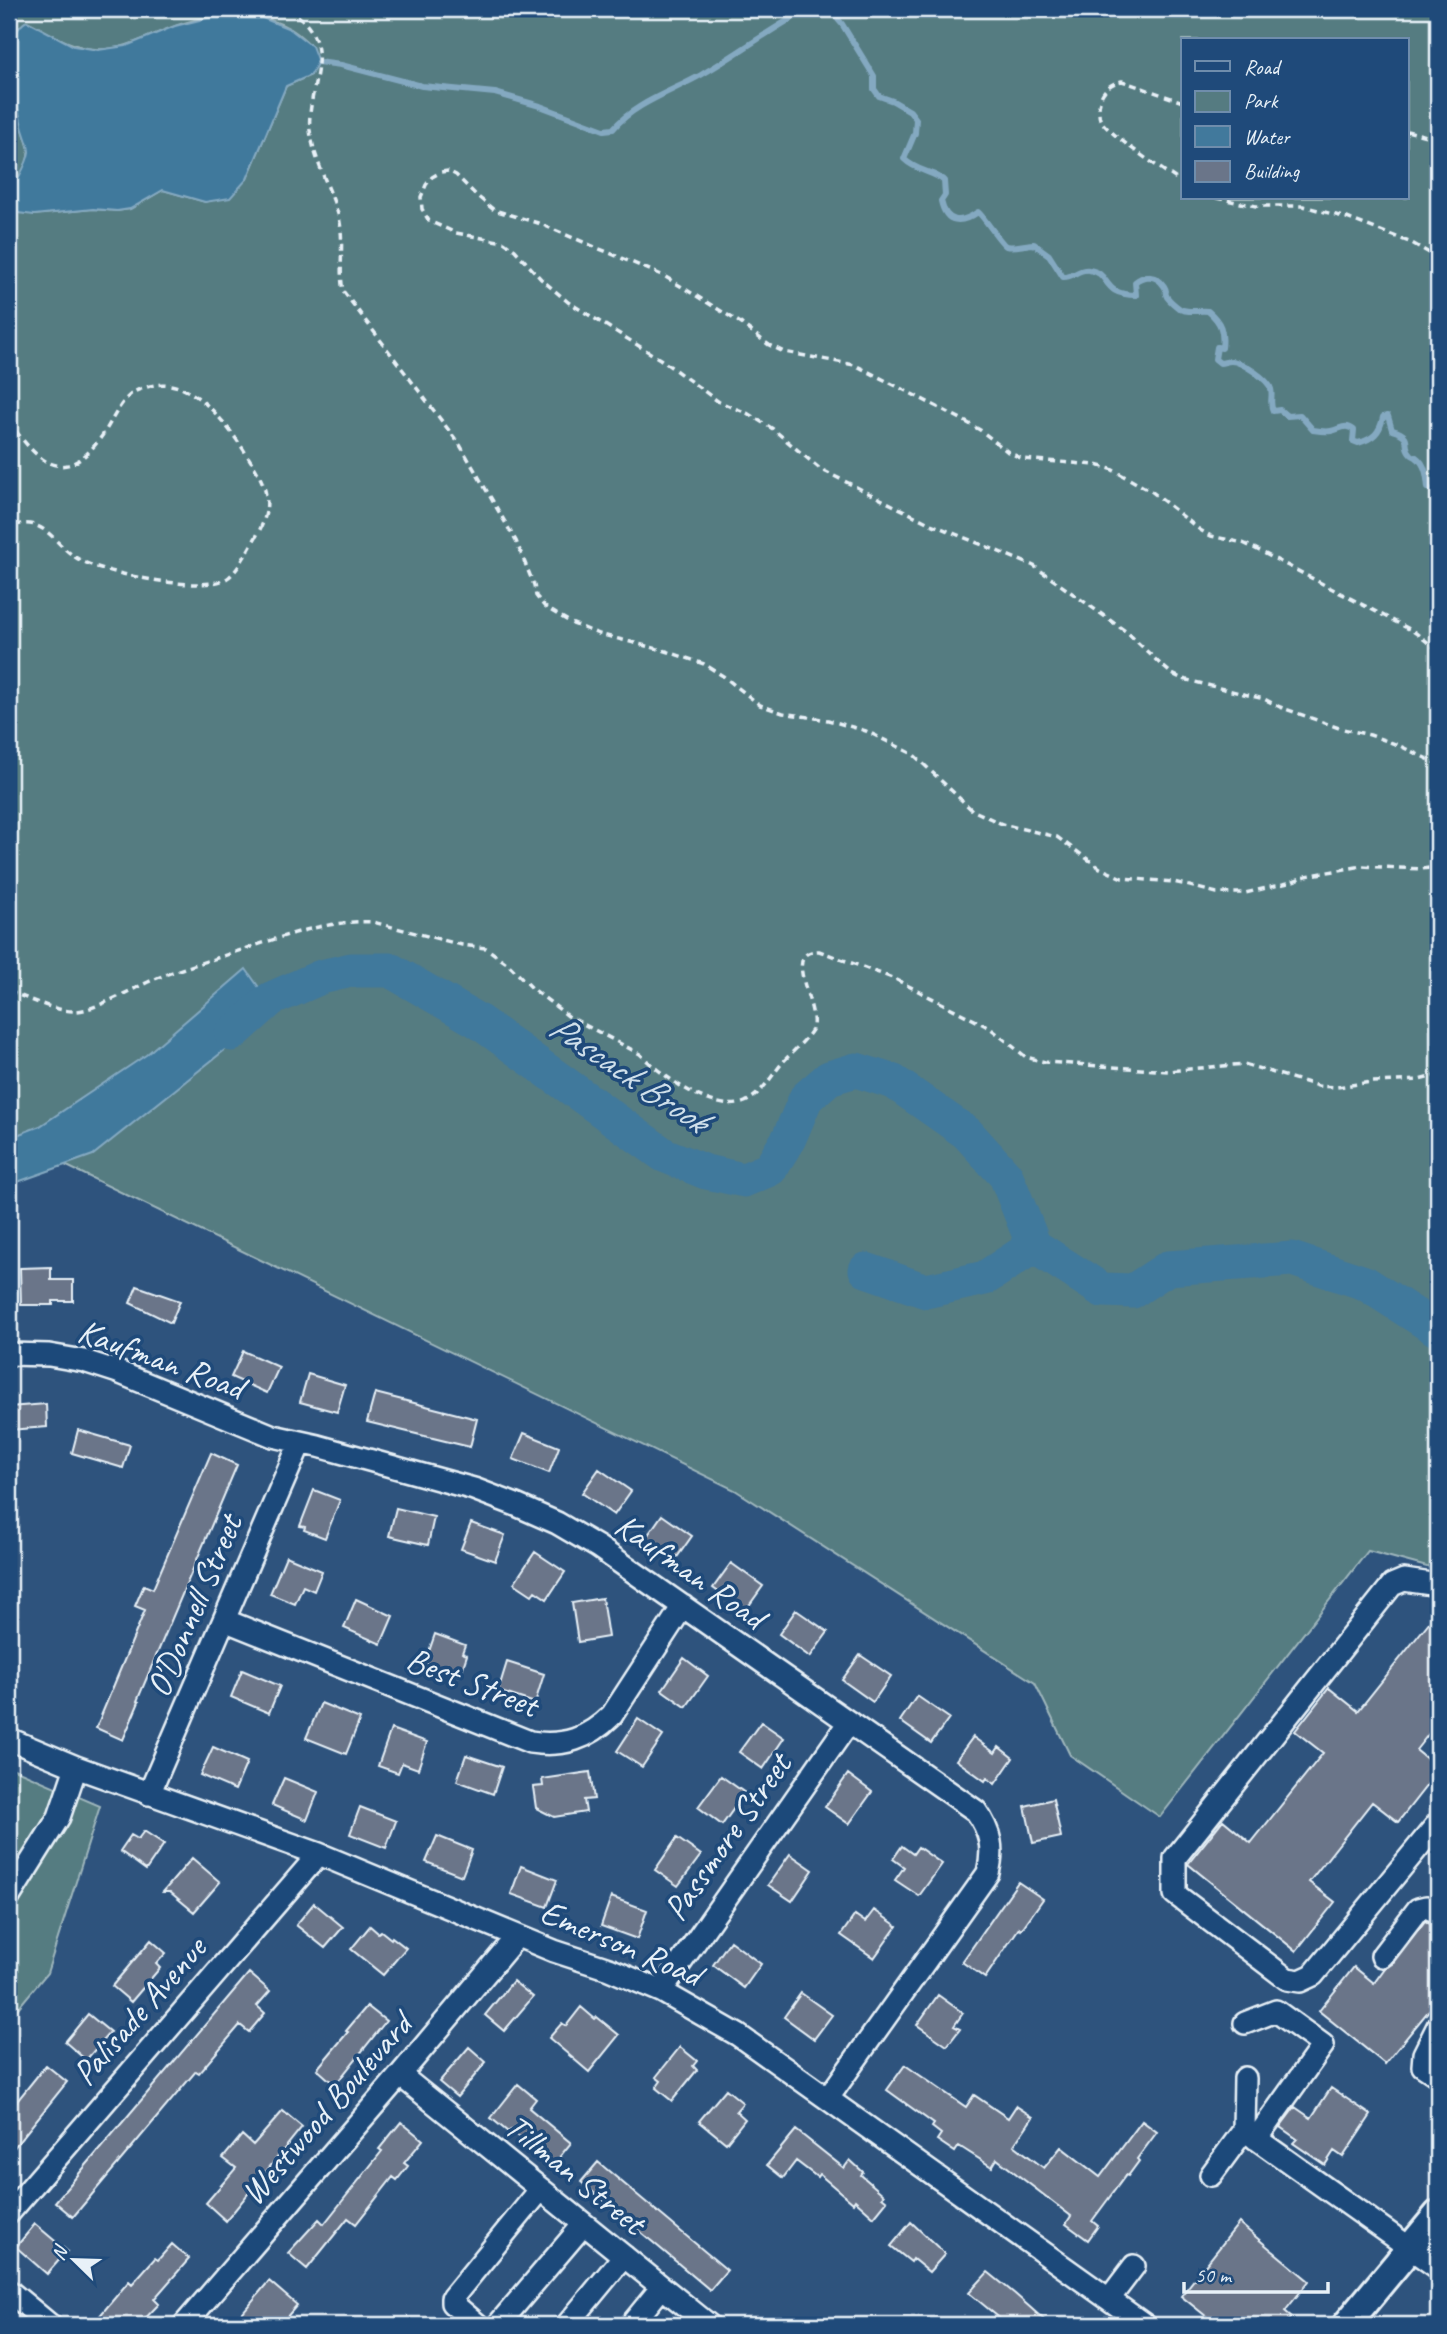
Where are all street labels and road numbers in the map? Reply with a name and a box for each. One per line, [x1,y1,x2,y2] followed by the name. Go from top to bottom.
[72,1308,255,1412] street label: Kaufman Road
[606,1503,778,1642] street label: Kaufman Road
[136,1505,254,1704] street label: O'Donnell Street
[400,1636,547,1729] street label: Best Street
[653,1742,803,1929] street label: Passmore Street
[534,1889,713,1999] street label: Emerson Road
[62,1925,218,2095] street label: Palisade Avenue
[230,2000,425,2214] street label: Westwood Boulevard
[496,2104,657,2246] street label: Tillman Street

